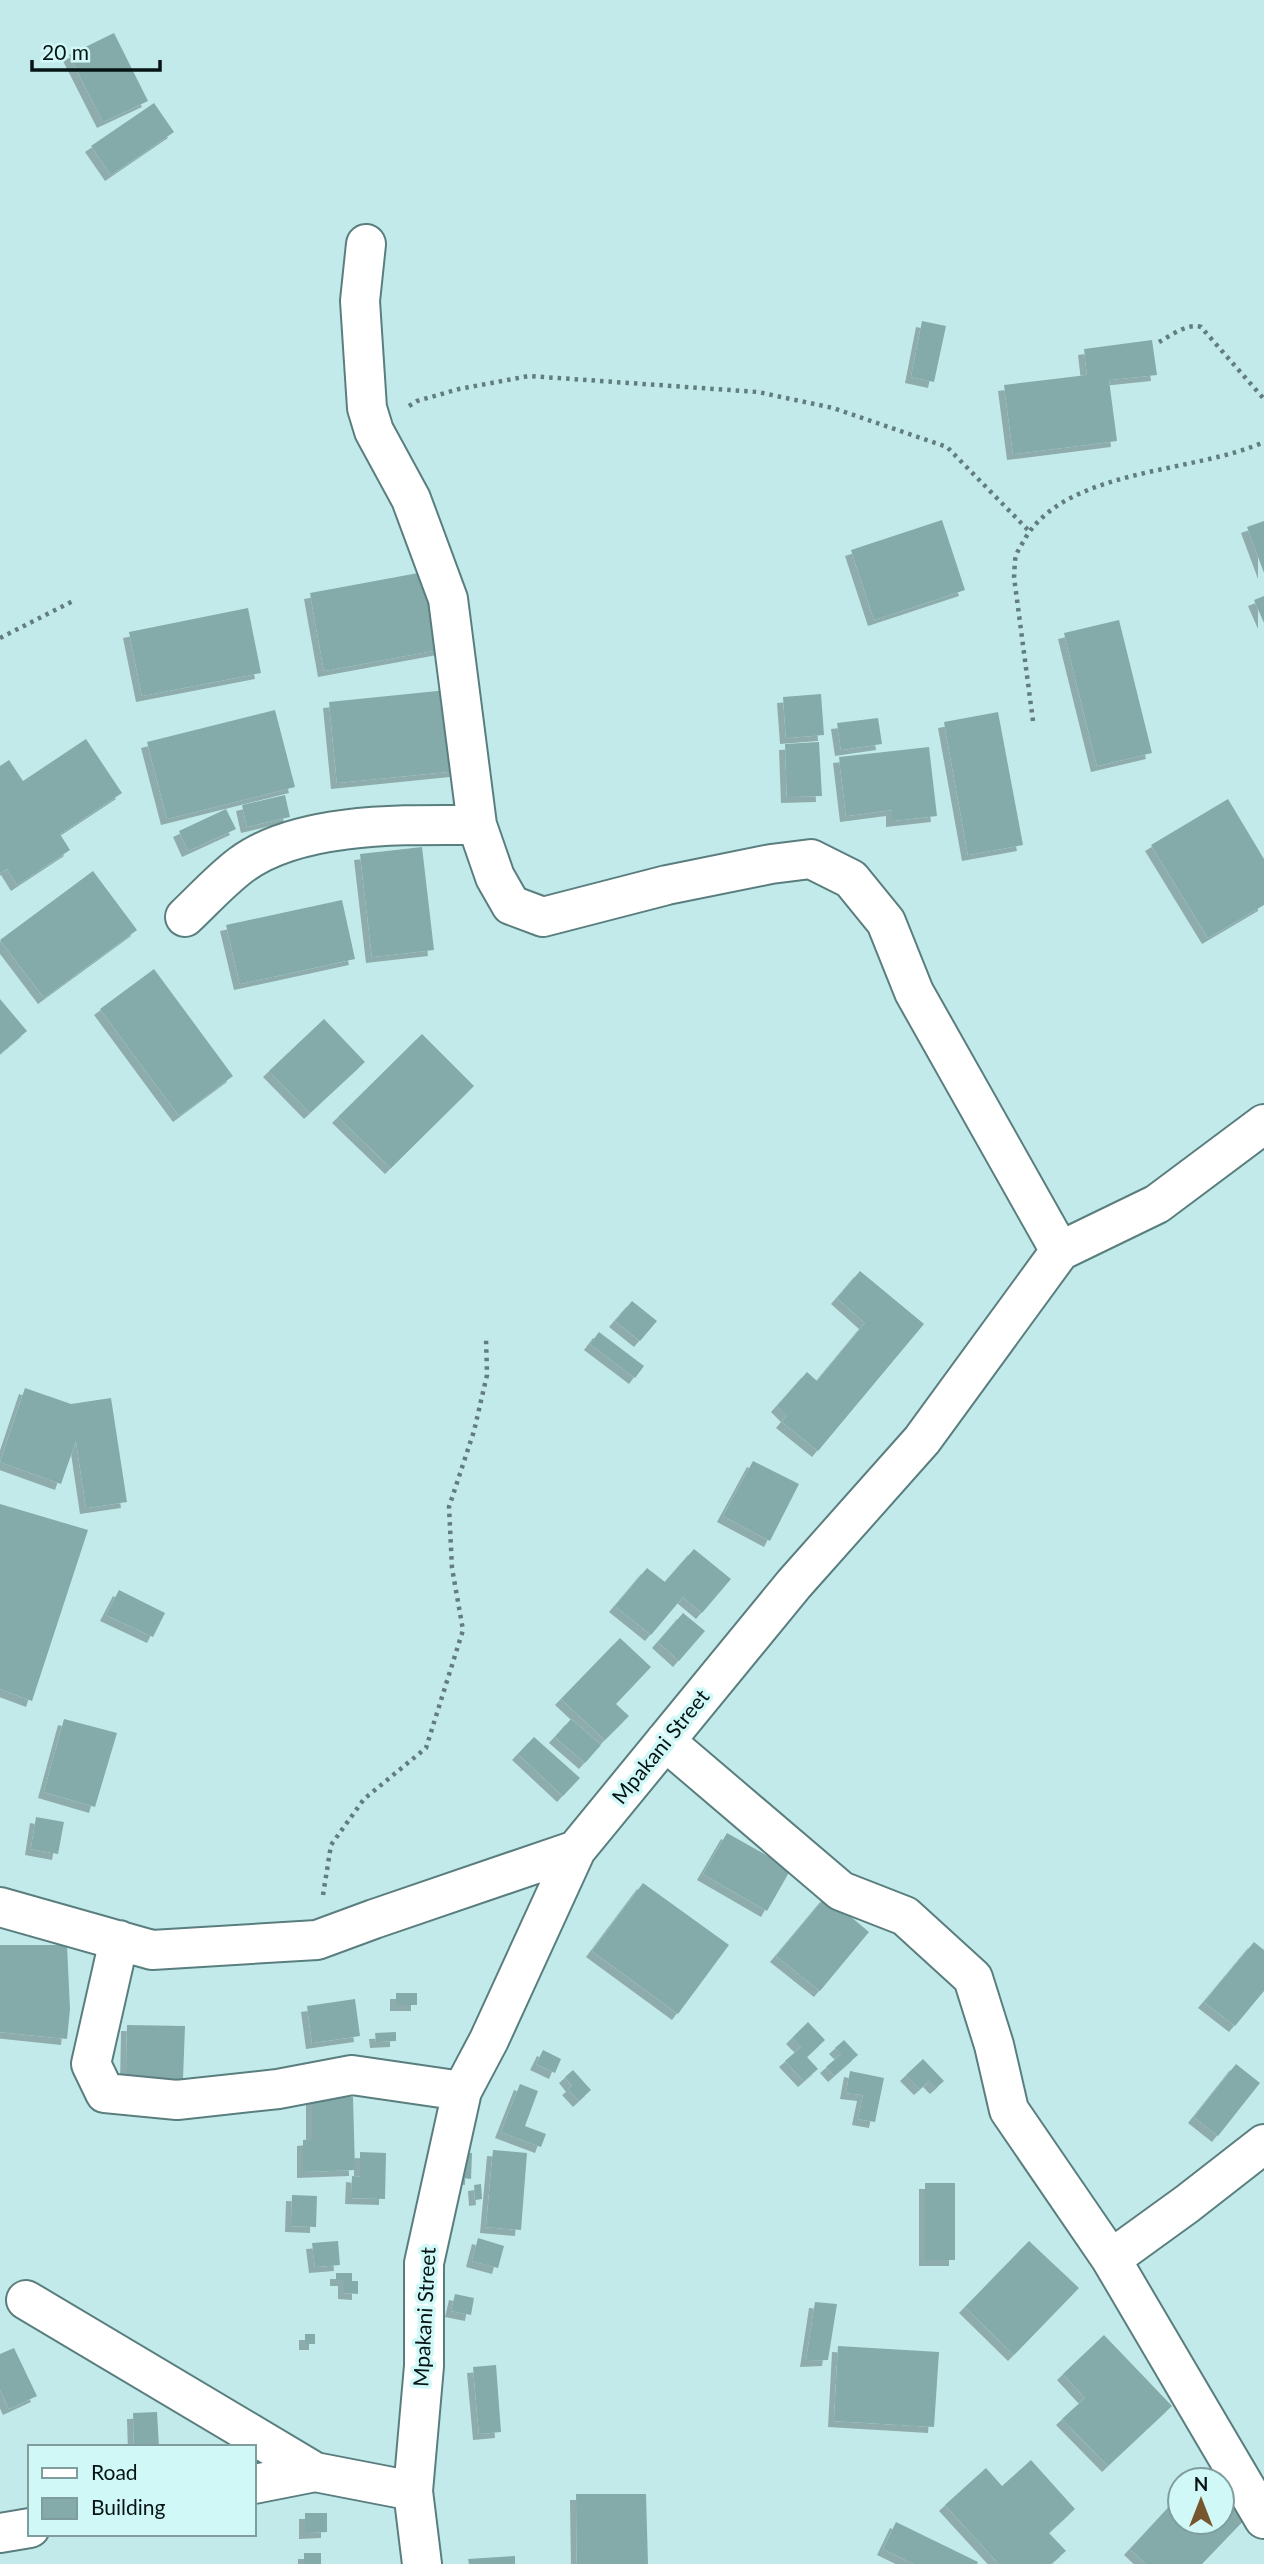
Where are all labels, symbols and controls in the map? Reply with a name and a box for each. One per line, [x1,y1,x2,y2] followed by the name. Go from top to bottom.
[32,28,159,72] scale bar
[42,39,89,64] text: 20 m
[606,1683,714,1808] street label: Mpakani Street
[407,2246,440,2388] street label: Mpakani Street
[28,2445,256,2536] legend
[91,2459,138,2484] text: Road
[1166,2466,1236,2536] north arrow
[1194,2472,1208,2495] text: N
[91,2494,166,2519] text: Building

